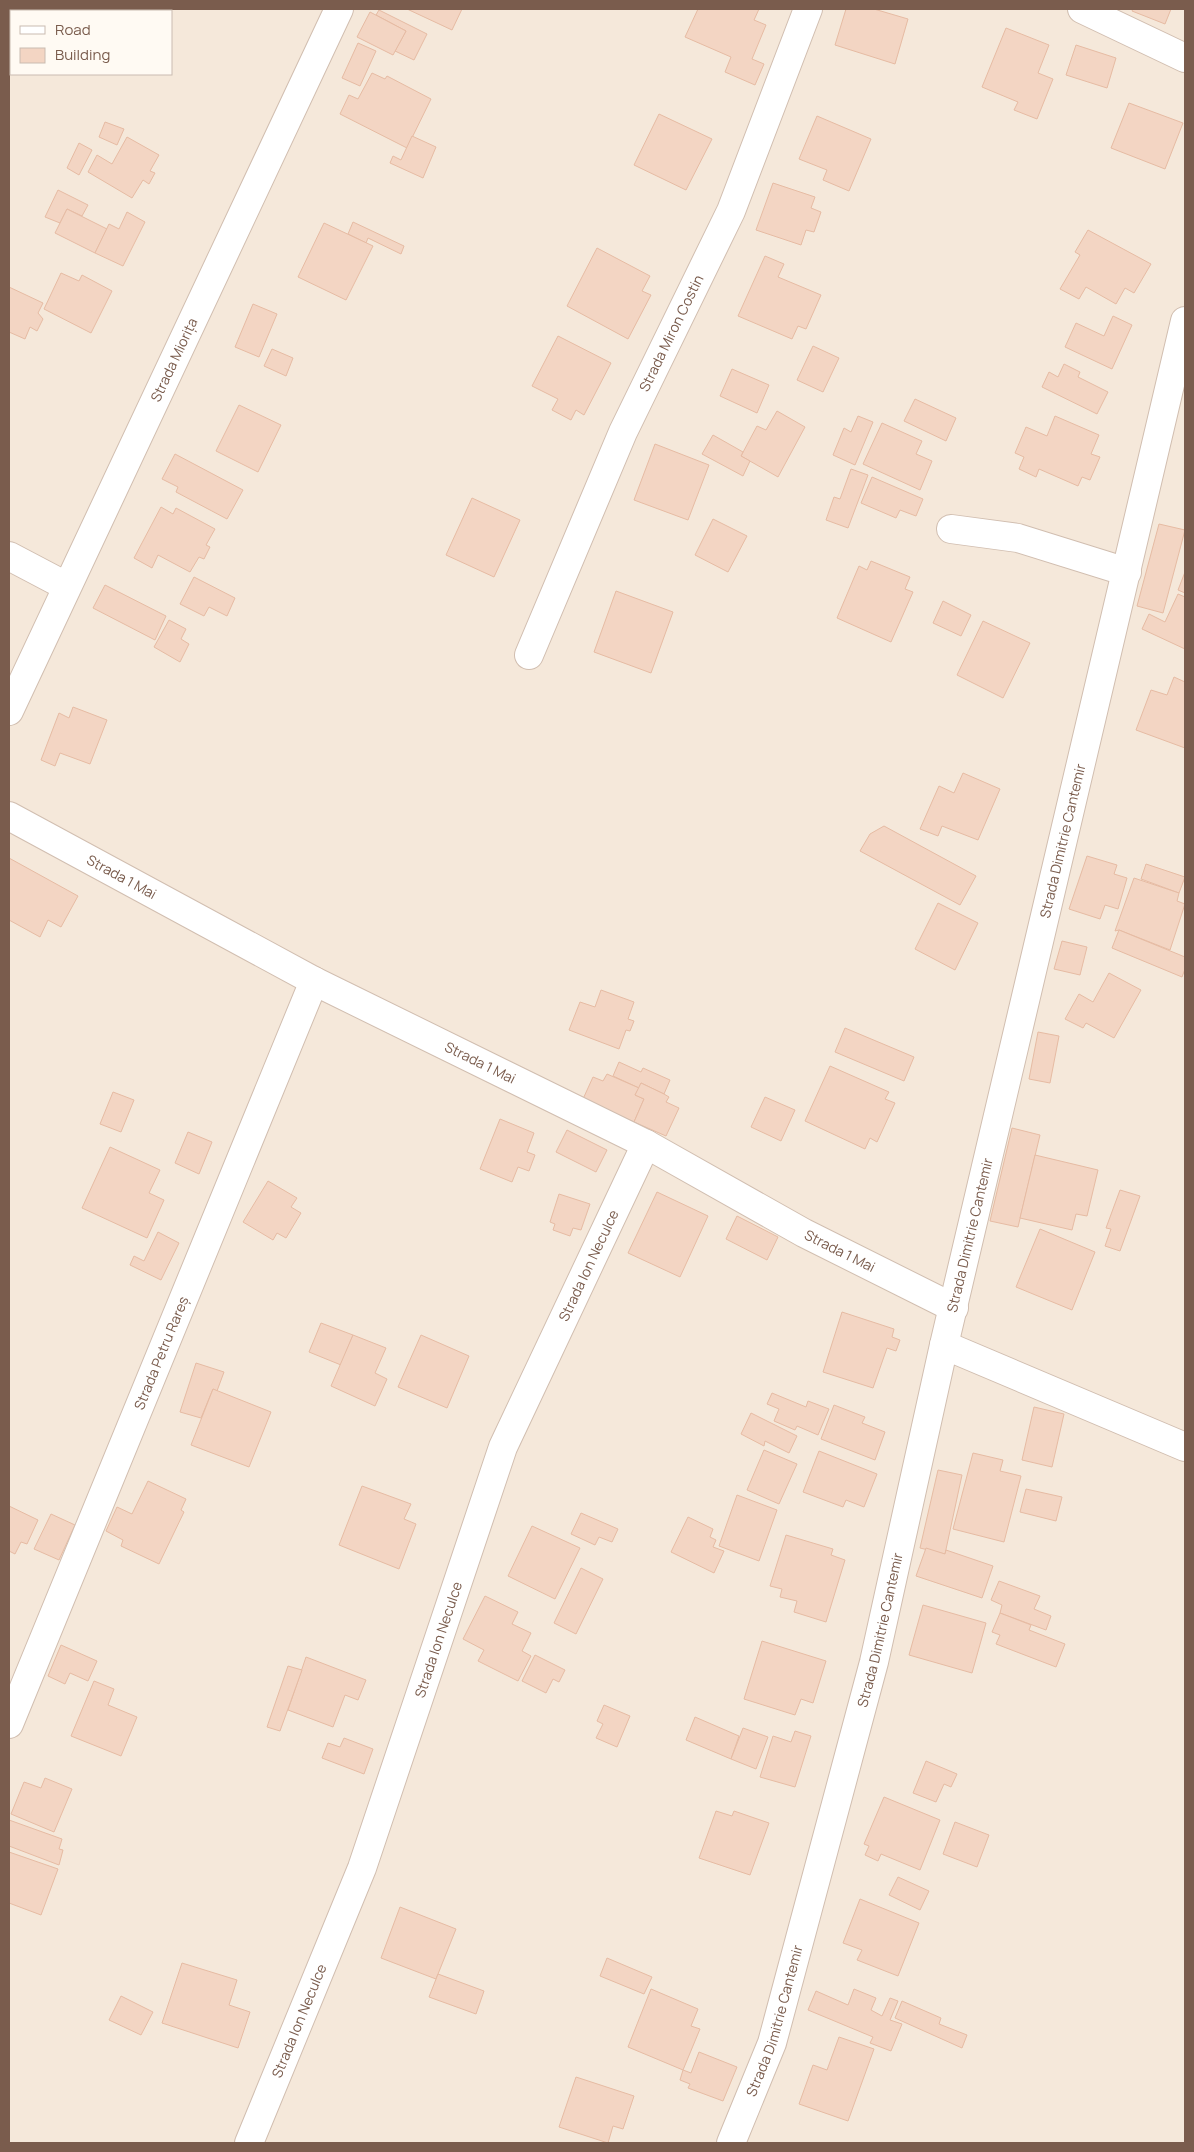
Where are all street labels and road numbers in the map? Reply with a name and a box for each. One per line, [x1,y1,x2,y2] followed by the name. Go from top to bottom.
[634,271,707,395] street label: Strada Miron Costin
[146,315,202,405] street label: Strada Miorița
[1035,762,1090,920] street label: Strada Dimitrie Cantemir
[84,850,160,903] street label: Strada 1 Mai
[442,1037,519,1088] street label: Strada 1 Mai
[942,1156,997,1314] street label: Strada Dimitrie Cantemir
[554,1206,623,1324] street label: Strada Ion Neculce
[801,1225,879,1276] street label: Strada 1 Mai
[129,1293,193,1413] street label: Strada Petru Rareș
[852,1551,907,1709] street label: Strada Dimitrie Cantemir
[410,1579,466,1700] street label: Strada Ion Neculce
[741,1943,807,2099] street label: Strada Dimitrie Cantemir
[267,1961,331,2080] street label: Strada Ion Neculce

